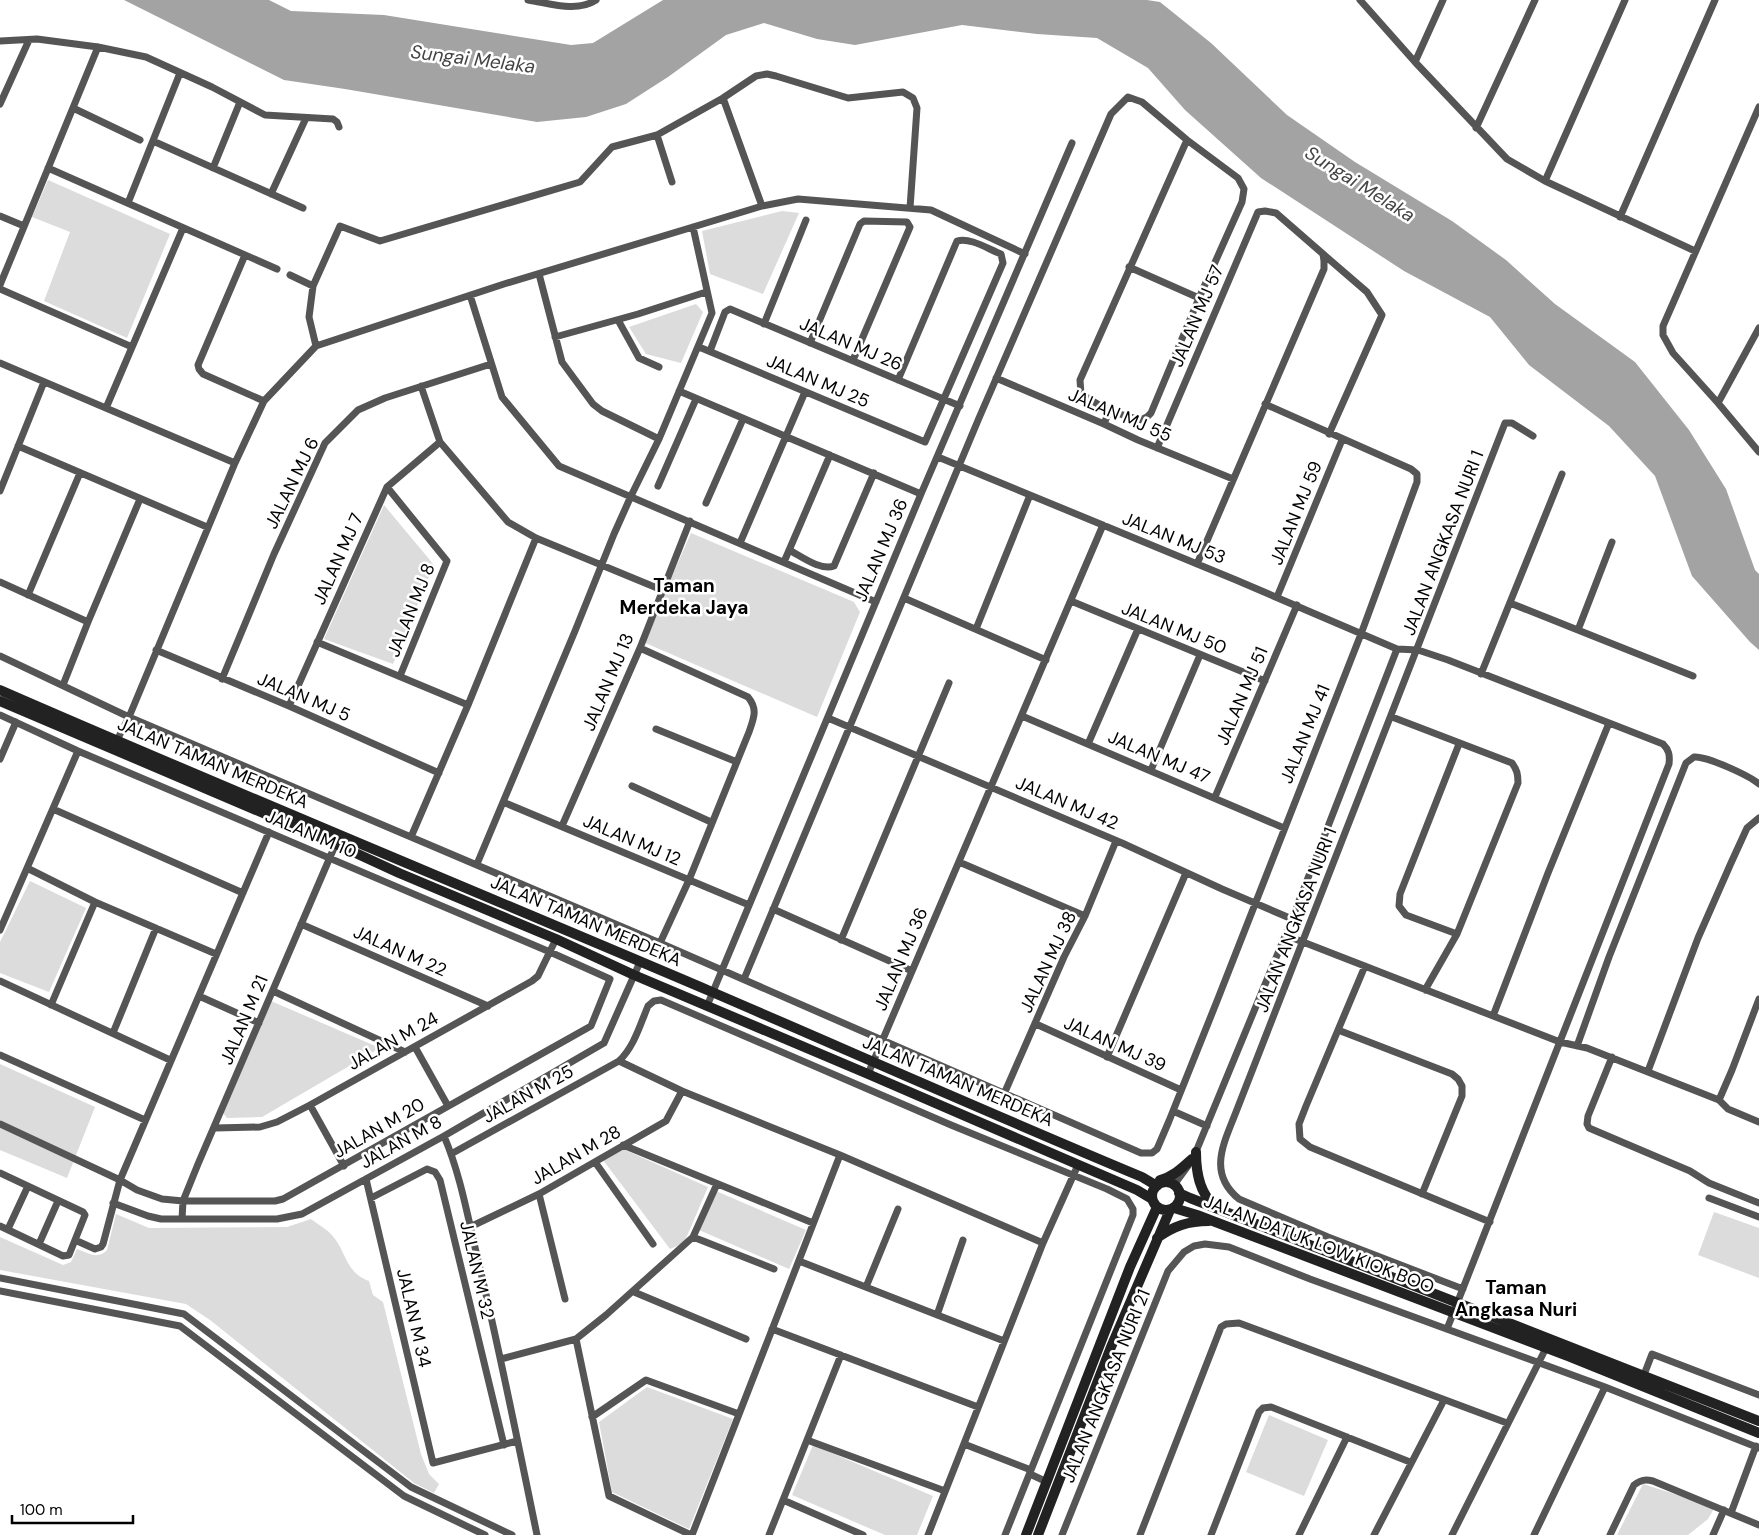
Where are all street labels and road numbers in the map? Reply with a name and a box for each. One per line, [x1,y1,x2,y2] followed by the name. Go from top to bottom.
[1165,261,1229,371] street label: JALAN MJ 57
[796,312,906,376] street label: JALAN MJ 26
[763,349,873,413] street label: JALAN MJ 25
[1065,382,1175,448] street label: JALAN MJ 55
[259,433,325,533] street label: JALAN MJ 6
[1397,447,1489,639] street label: JALAN ANGKASA NURI 1
[1264,458,1328,568] street label: JALAN MJ 59
[848,495,914,605] street label: JALAN MJ 36
[1119,506,1229,570] street label: JALAN MJ 53
[307,510,369,608] street label: JALAN MJ 7
[381,560,441,660] street label: JALAN MJ 8
[1118,596,1230,660] street label: JALAN MJ 50
[577,629,639,735] street label: JALAN MJ 13
[1211,643,1273,749] street label: JALAN MJ 51
[254,667,354,727] street label: JALAN MJ 5
[1274,681,1336,787] street label: JALAN MJ 41
[114,712,312,814] street label: JALAN TAMAN MERDEKA
[1104,725,1214,789] street label: JALAN MJ 47
[1012,771,1122,835] street label: JALAN MJ 42
[262,804,360,864] street label: JALAN M 10
[579,809,685,871] street label: JALAN MJ 12
[1250,824,1342,1016] street label: JALAN ANGKASA NURI 1
[487,870,685,972] street label: JALAN TAMAN MERDEKA
[868,904,934,1014] street label: JALAN MJ 36
[1014,907,1082,1017] street label: JALAN MJ 38
[350,920,450,982] street label: JALAN M 22
[214,972,274,1068] street label: JALAN M 21
[343,1006,443,1076] street label: JALAN M 24
[1060,1011,1170,1077] street label: JALAN MJ 39
[859,1030,1057,1132] street label: JALAN TAMAN MERDEKA
[478,1059,578,1129] street label: JALAN M 25
[329,1092,429,1164] street label: JALAN M 20
[356,1110,446,1174] street label: JALAN M 8
[527,1120,625,1190] street label: JALAN M 28
[1200,1189,1438,1299] street label: JALAN DATUK LOW KIOK BOO
[454,1219,500,1321] street label: JALAN M 32
[391,1266,437,1370] street label: JALAN M 34
[1056,1286,1156,1486] street label: JALAN ANGKASA NURI 21

